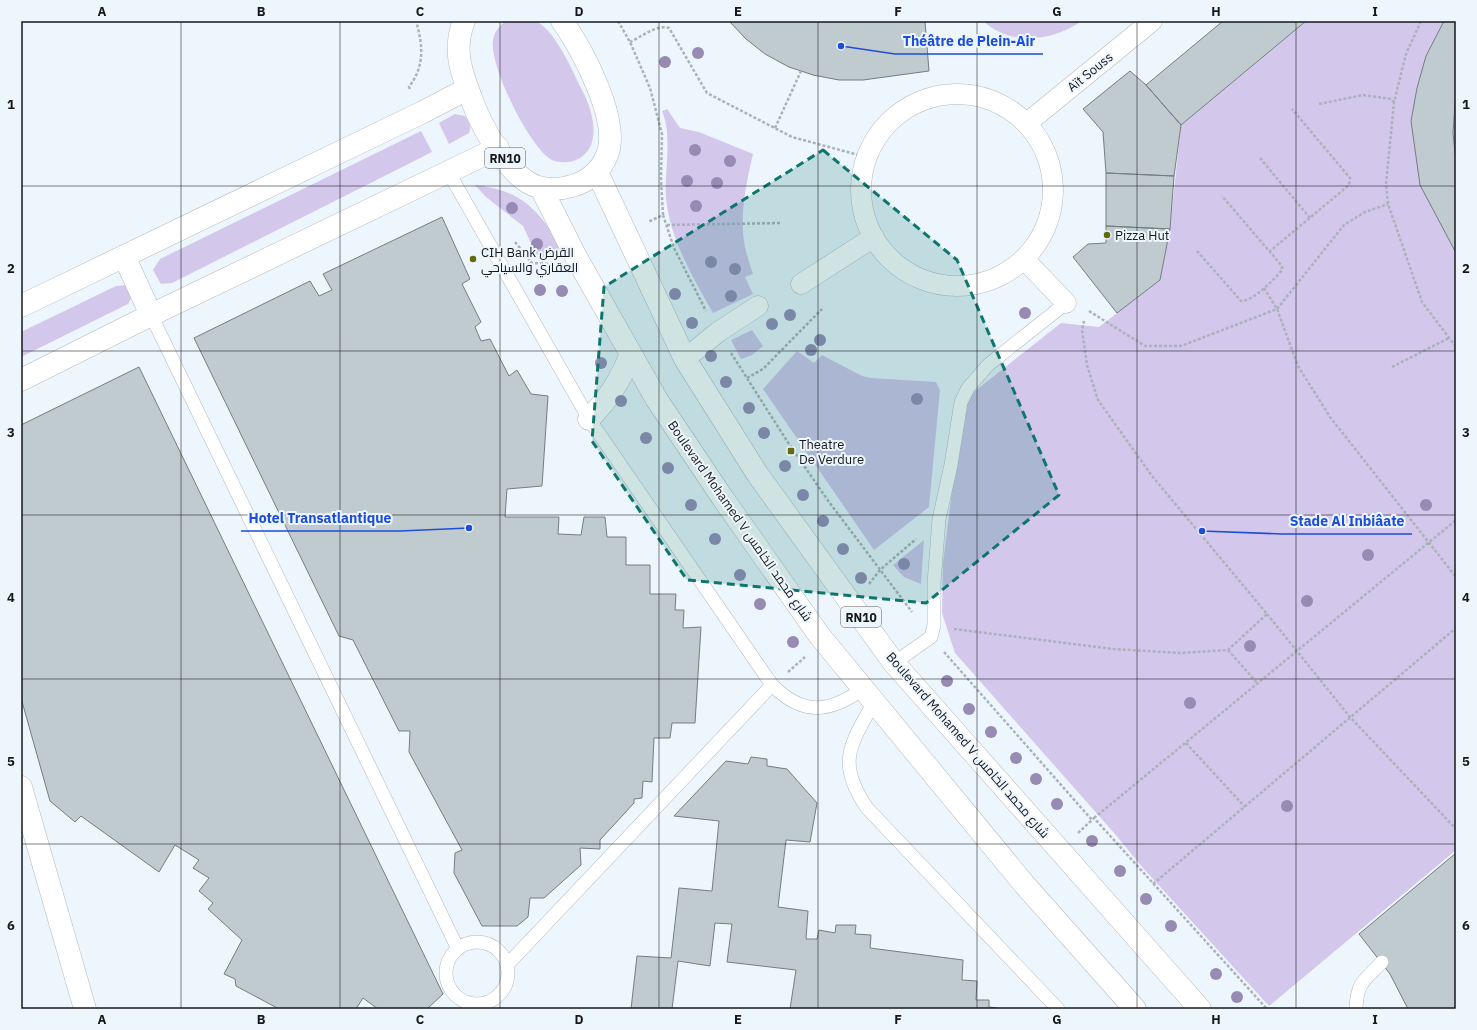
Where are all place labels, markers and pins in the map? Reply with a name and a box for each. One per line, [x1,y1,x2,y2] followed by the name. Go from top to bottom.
[895,28,1043,54] callout: Théâtre de Plein-Air
[1115,227,1169,244] place label: Pizza Hut
[1102,230,1112,240] marker: Pizza Hut
[481,244,578,278] place label: CIH Bank القرض العقاري والسياحي
[468,254,478,264] marker: CIH Bank القرض العقاري والسياحي
[799,436,864,468] place label: Theatre De Verdure
[786,446,796,456] marker: Theatre De Verdure
[241,505,400,531] callout: Hotel Transatlantique
[1282,508,1412,534] callout: Stade Al Inbiâate

